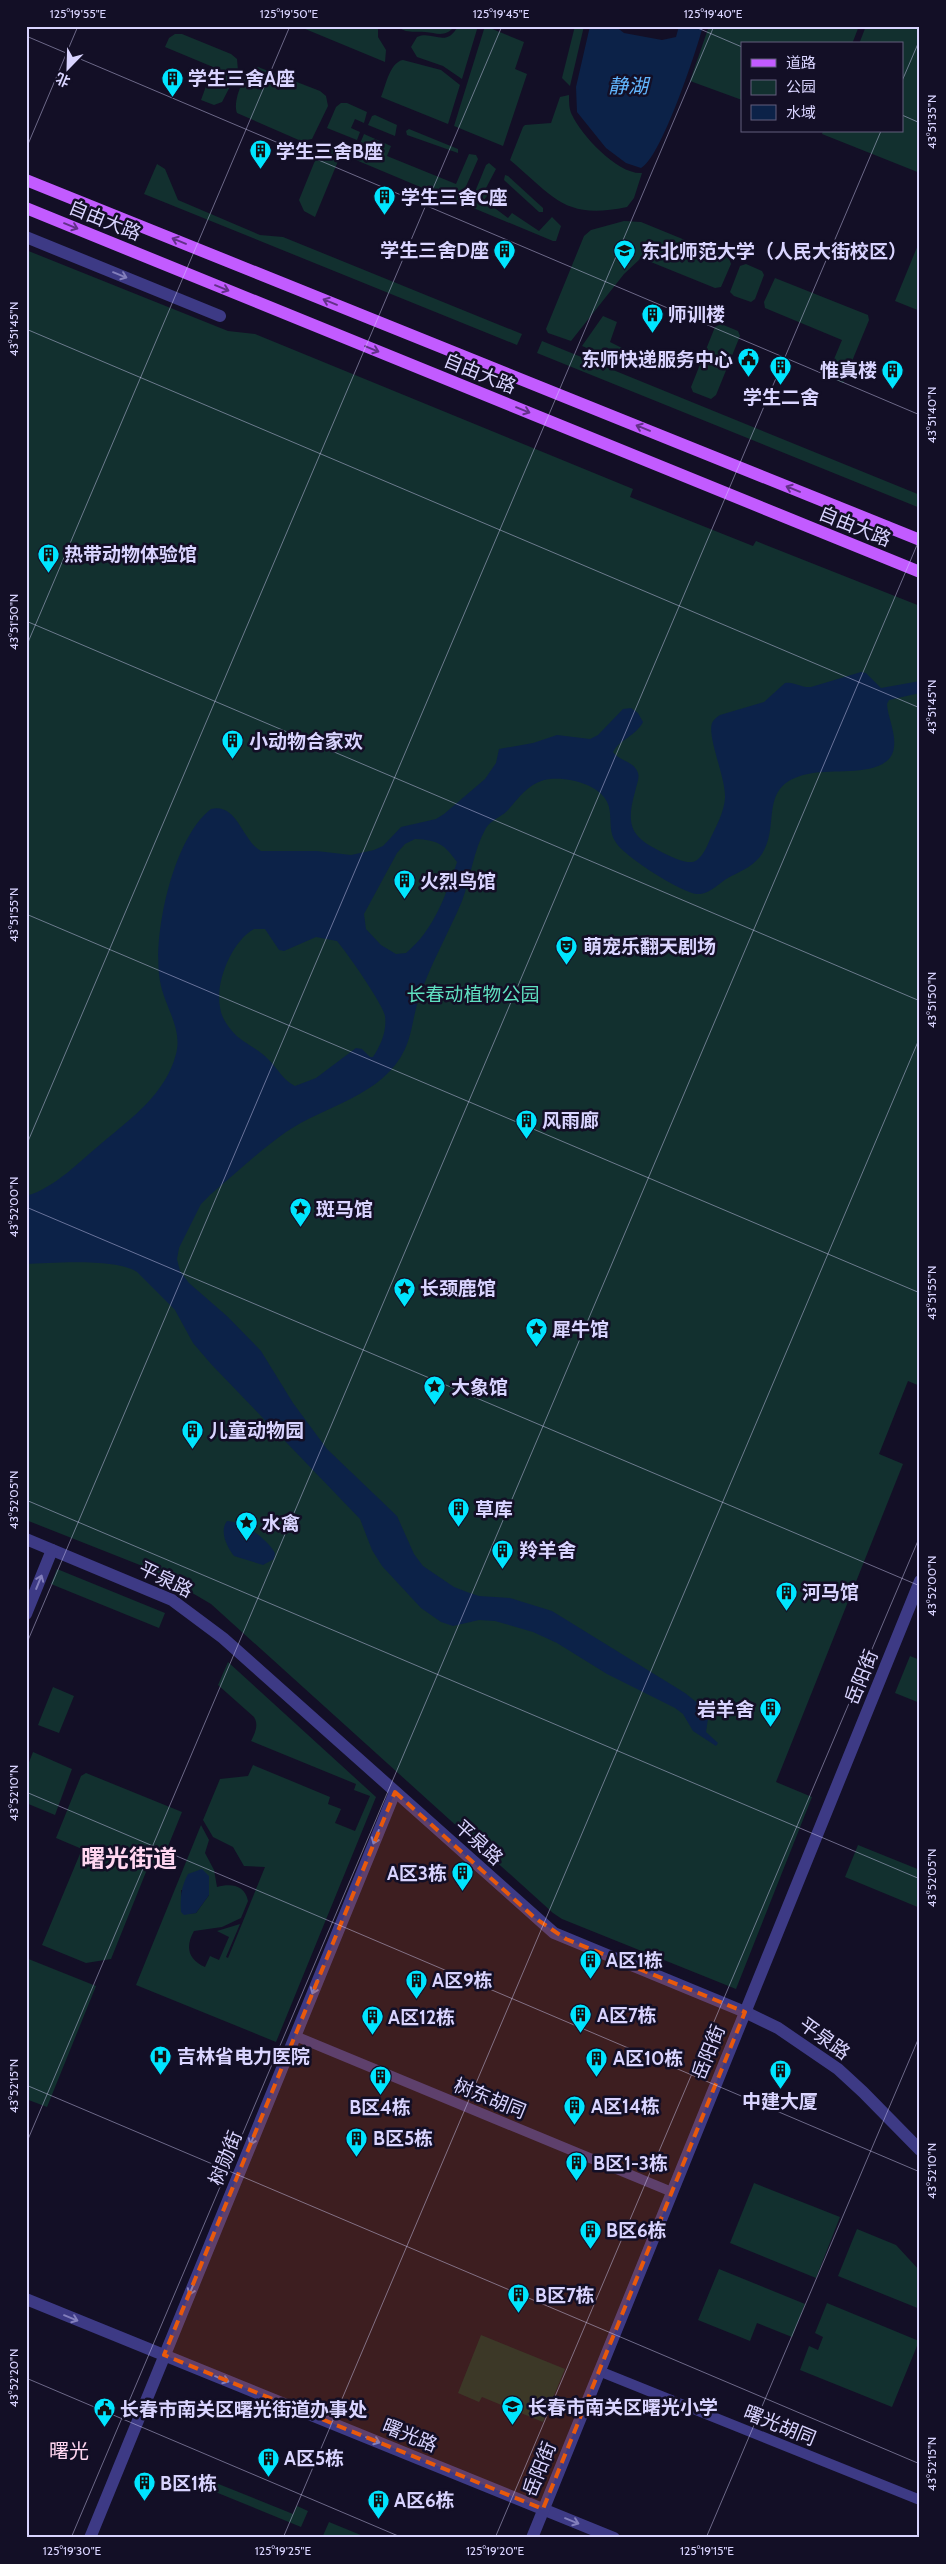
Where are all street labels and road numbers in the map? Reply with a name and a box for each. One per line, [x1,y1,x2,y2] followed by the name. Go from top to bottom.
[65,196,144,245] street label: 自由大路
[440,349,519,398] street label: 自由大路
[815,502,894,551] street label: 自由大路
[135,1557,196,1602] street label: 平泉路
[840,1646,883,1708] street label: 岳阳街
[450,1815,508,1870] street label: 平泉路
[795,2012,855,2064] street label: 平泉路
[687,2021,730,2083] street label: 岳阳街
[450,2074,529,2123] street label: 树东胡同
[204,2127,247,2189] street label: 树勋街
[740,2401,819,2450] street label: 曙光胡同
[379,2414,441,2457] street label: 曙光路
[518,2438,561,2500] street label: 岳阳街

